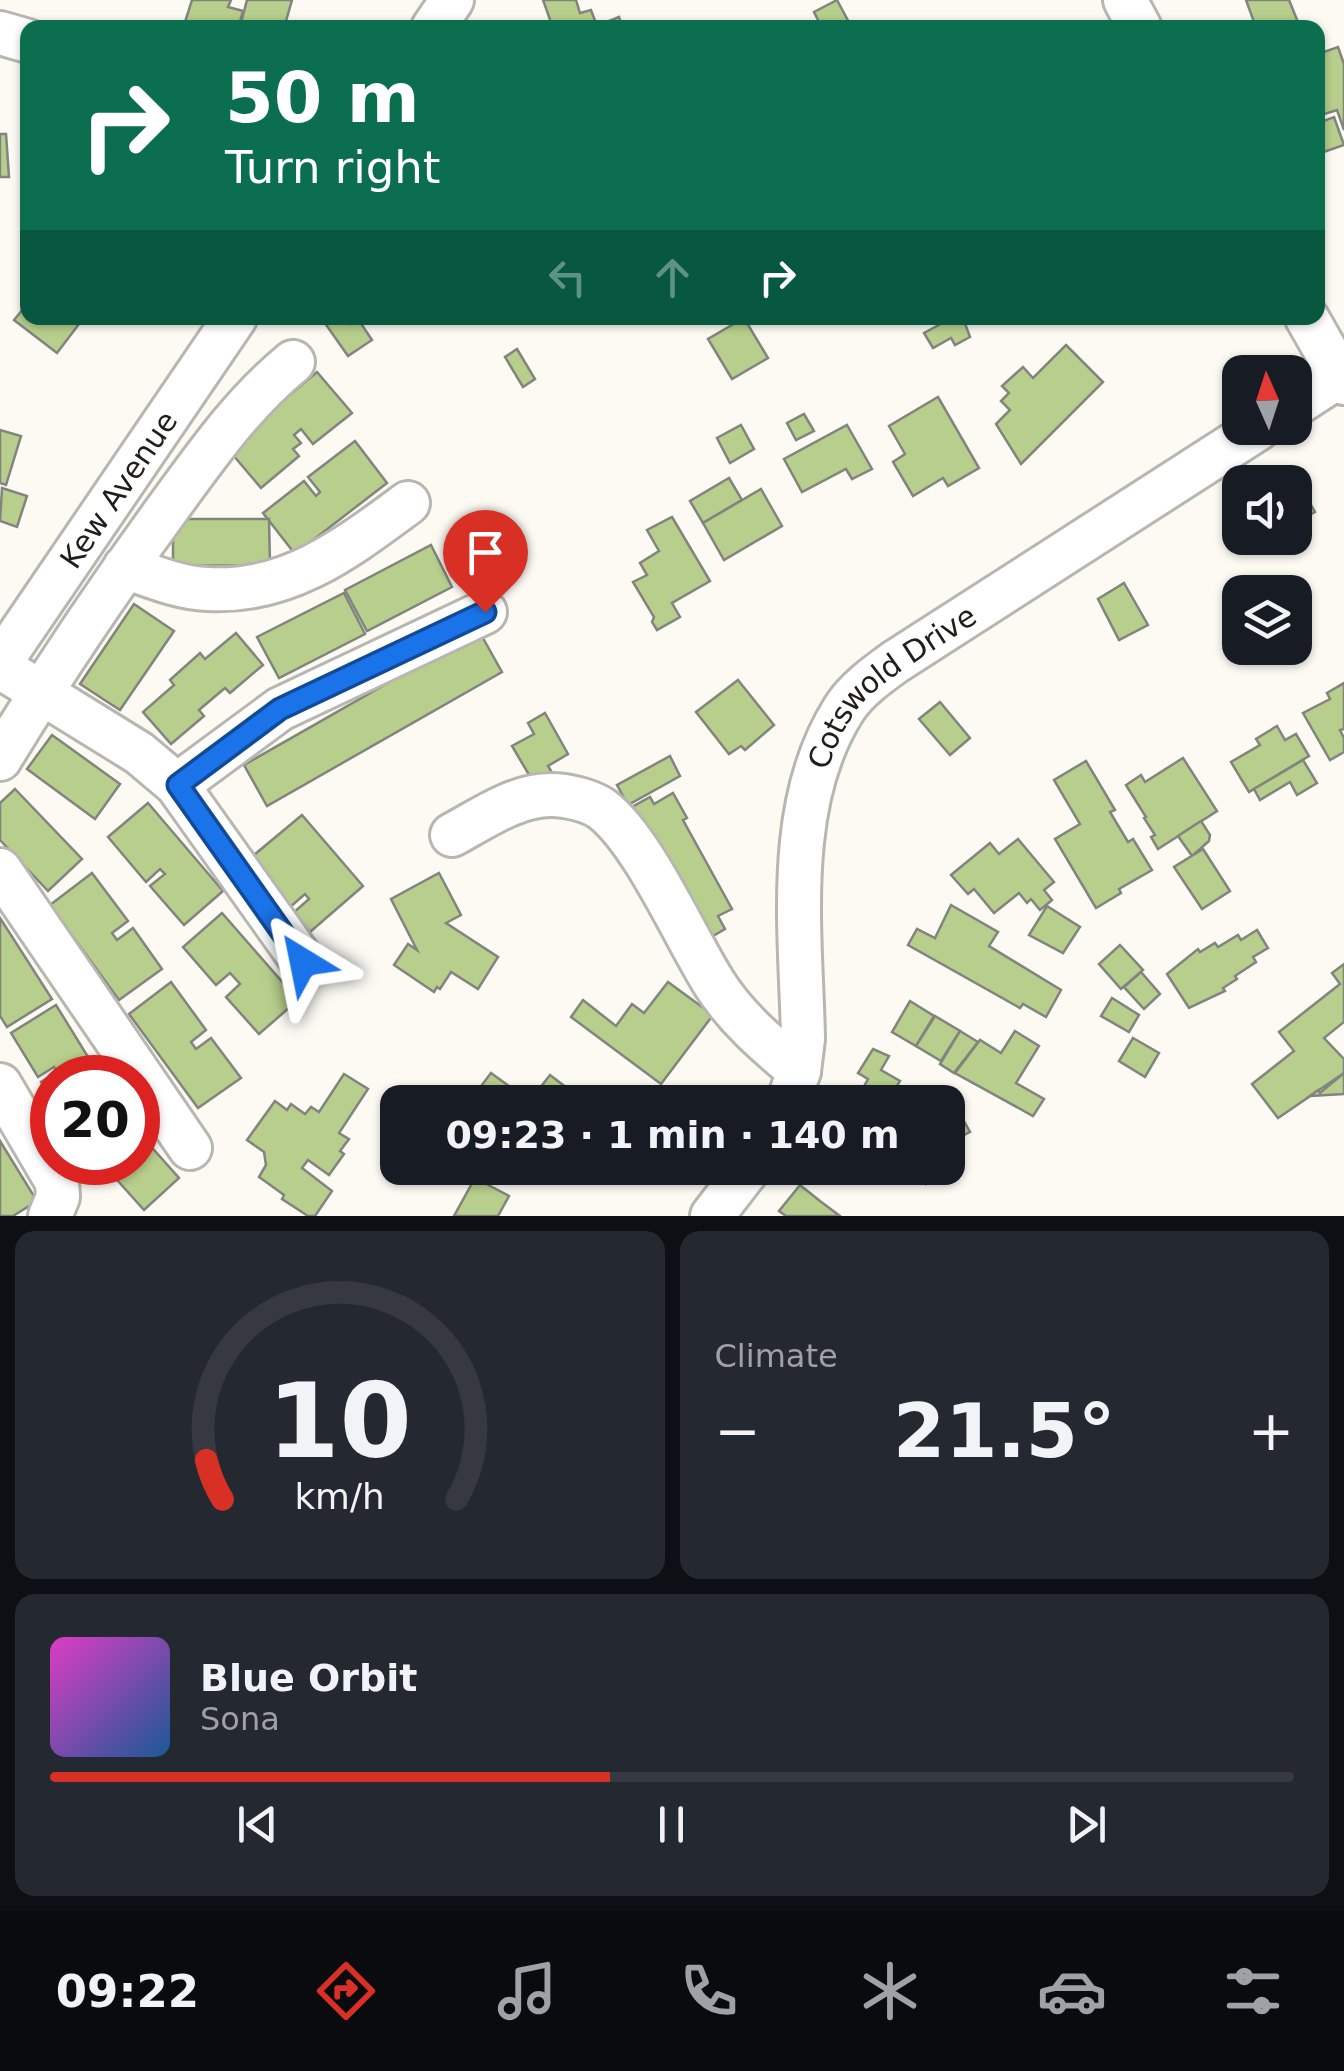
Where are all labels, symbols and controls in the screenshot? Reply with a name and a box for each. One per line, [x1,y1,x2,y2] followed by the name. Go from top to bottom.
[225,57,420,139] text: 50 m
[60,60,190,190] icon: right
[225,141,440,194] text: Turn right
[540,250,595,305] icon: left
[645,250,700,305] icon: ahead
[750,250,805,305] icon: right
[1222,355,1312,445] north arrow
[1222,355,1312,665] map controls
[52,404,184,575] street label: Kew Avenue
[1222,465,1312,555] button: sound
[443,510,528,613] pin
[458,525,513,580] icon: arrive
[1222,575,1312,665] button: layers
[800,597,982,773] street label: Cotswold Drive
[251,910,355,1014] position arrow
[30,1055,160,1185] speed limit sign: 20
[445,1113,900,1157] text: 09:23 · 1 min · 140 m
[715,1337,838,1375] text: Climate
[267,1360,412,1482] text: 10
[893,1387,1116,1475] text: 21.5°
[715,1399,761,1463] text: −
[1248,1399,1294,1463] text: +
[295,1476,385,1517] text: km/h
[200,1656,417,1700] text: Blue Orbit
[200,1700,280,1738] text: Sona
[230,1797,285,1852] icon: previous
[644,1797,699,1852] icon: pause
[1059,1797,1114,1852] icon: next
[311,1956,381,2026] icon: directions
[492,1956,562,2026] icon: music
[674,1956,744,2026] icon: phone
[855,1956,925,2026] icon: climate
[1037,1956,1107,2026] icon: car
[1218,1956,1288,2026] icon: filters
[56,1965,199,2018] text: 09:22

